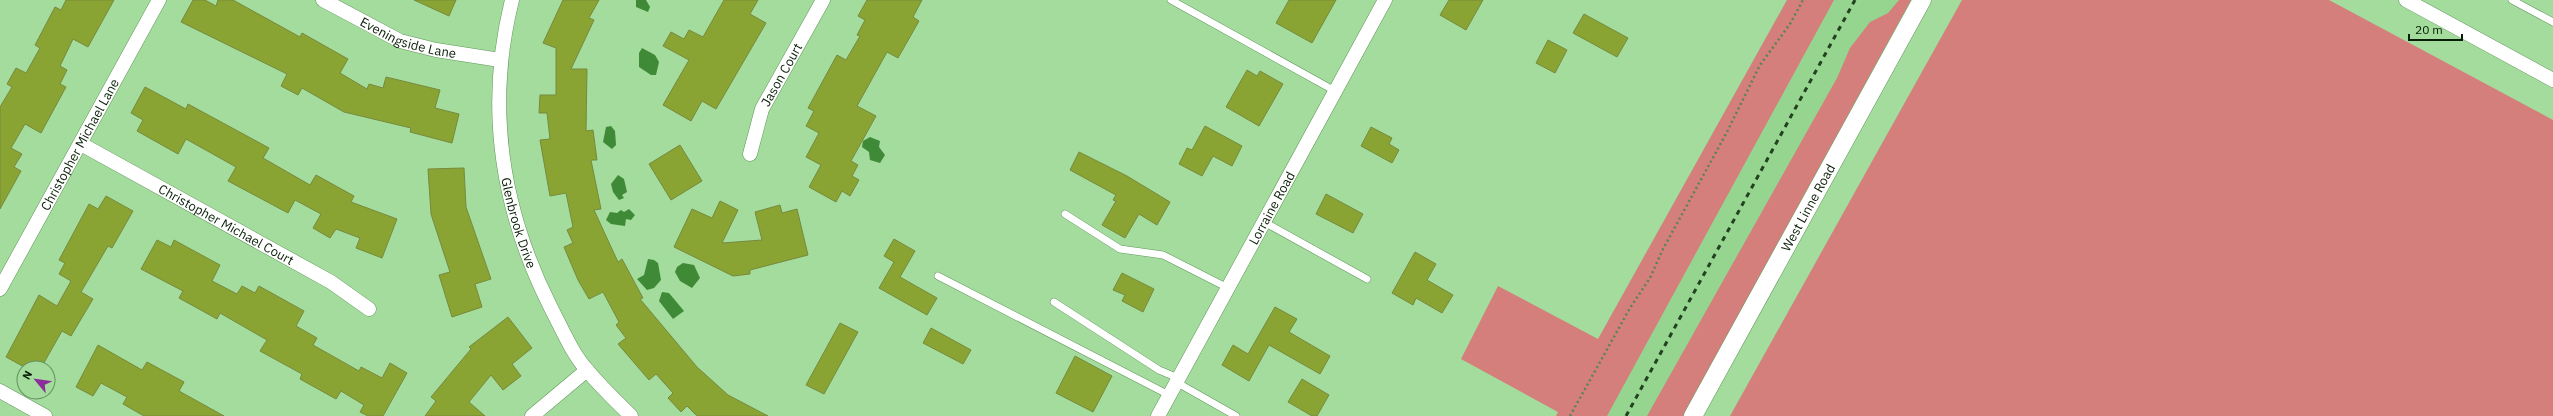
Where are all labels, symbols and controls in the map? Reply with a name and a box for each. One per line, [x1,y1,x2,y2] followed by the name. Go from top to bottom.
[357,13,457,62] street label: Eveningside Lane
[2409,16,2462,42] scale bar
[2415,22,2443,37] text: 20 m
[757,40,806,109] street label: Jason Court
[36,76,123,213] street label: Christopher Michael Lane
[1777,161,1839,254] street label: West Linne Road
[1245,168,1298,248] street label: Lorraine Road
[498,176,541,271] street label: Glenbrook Drive
[156,180,297,268] street label: Christopher Michael Court
[16,360,56,400] north arrow
[19,368,35,382] text: N

